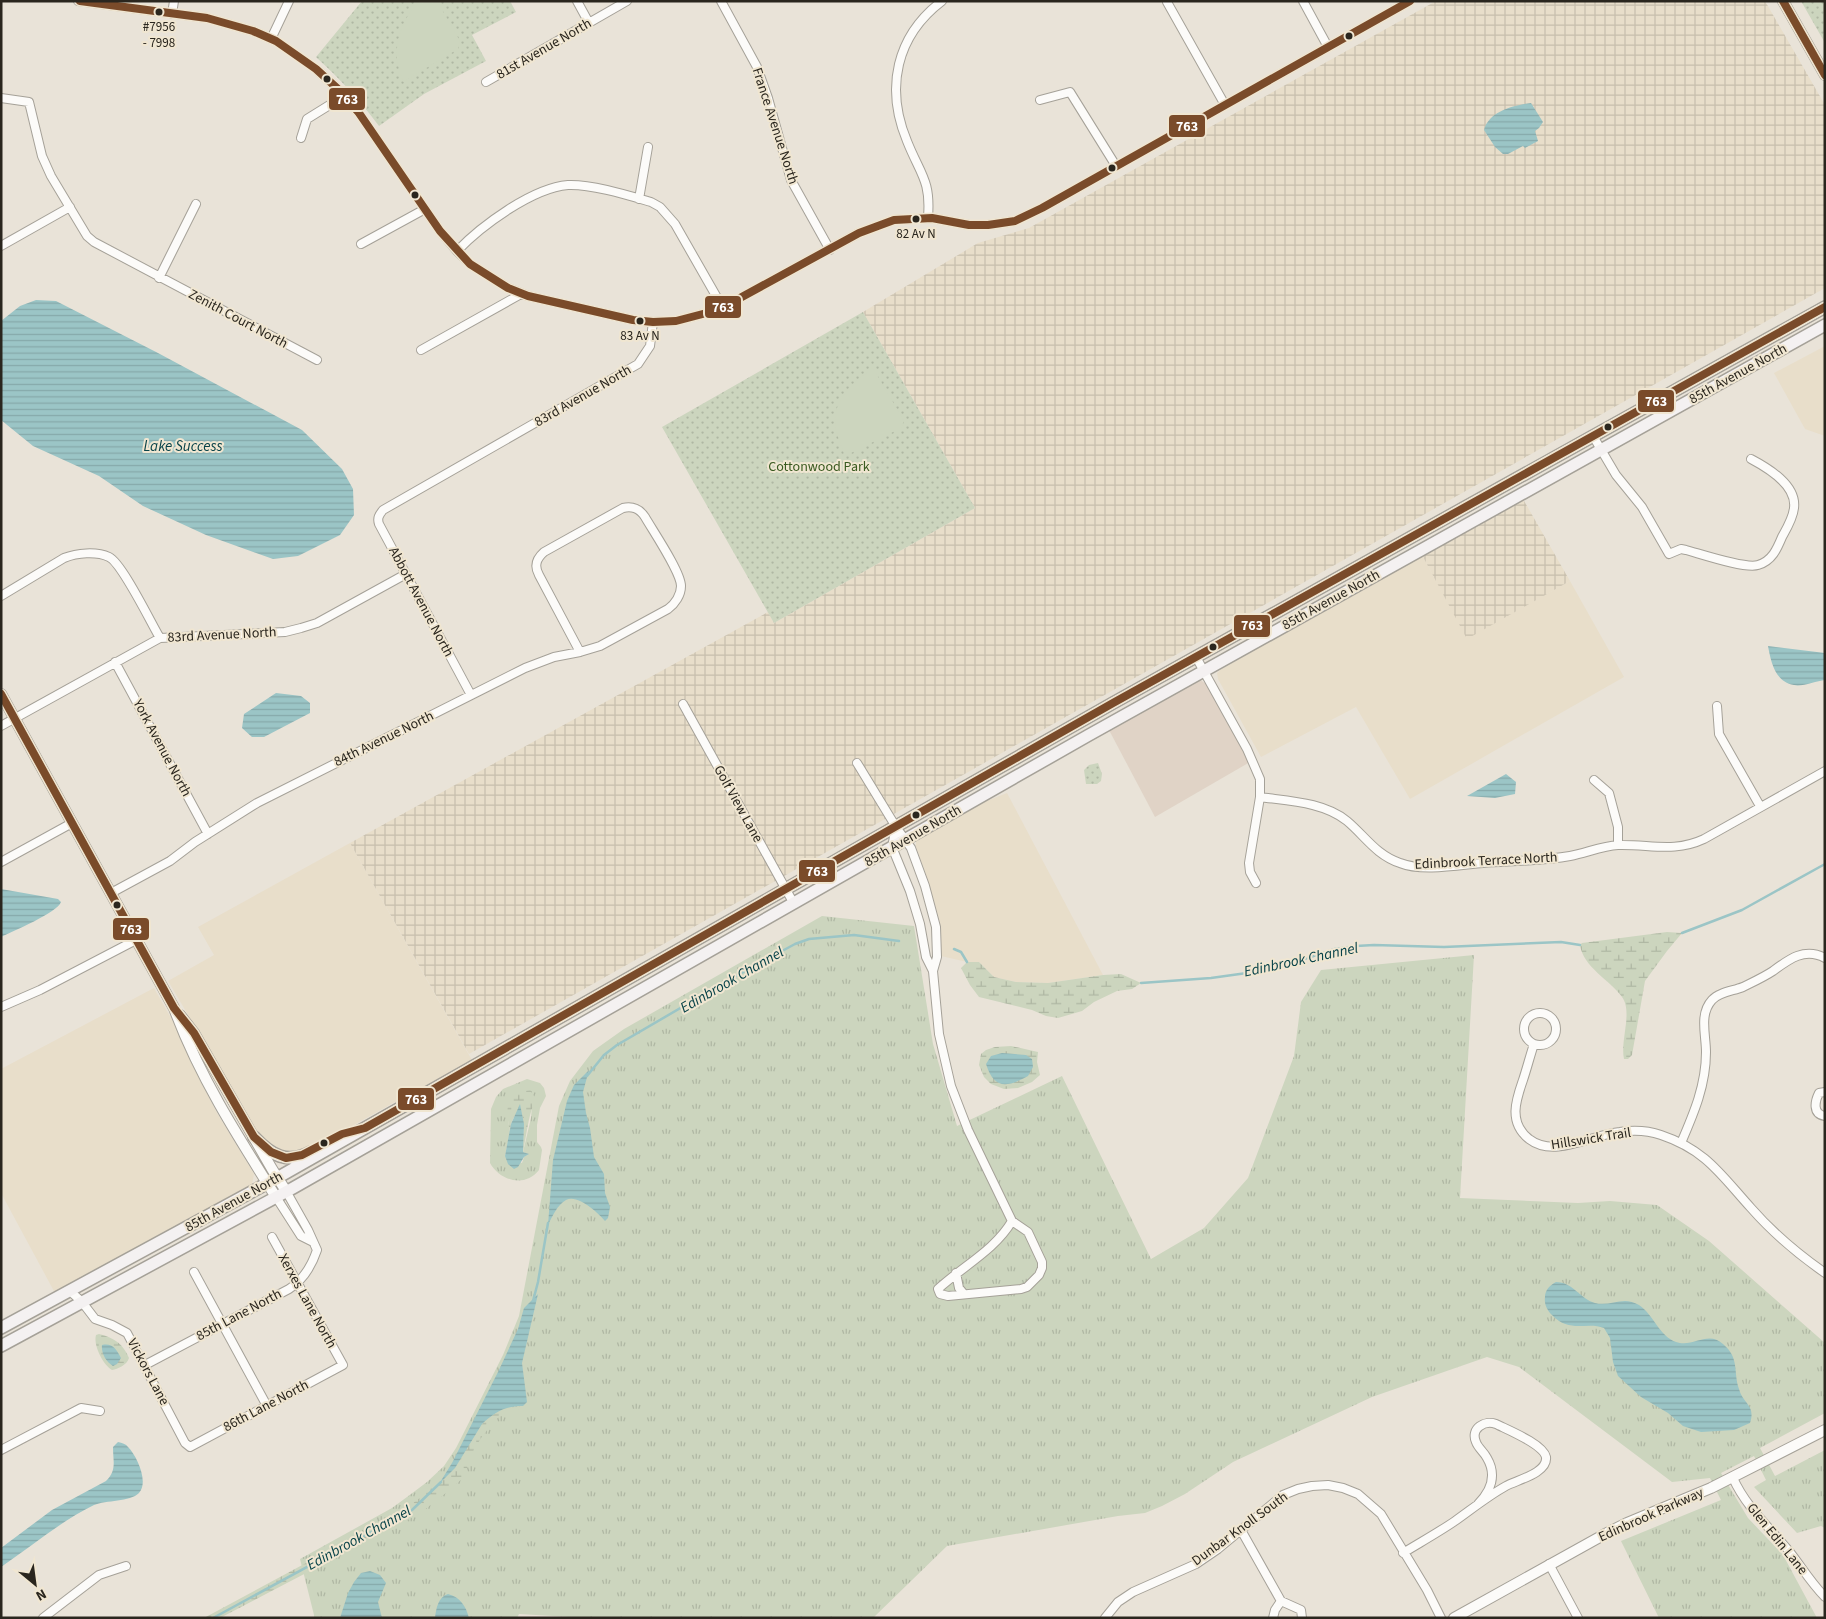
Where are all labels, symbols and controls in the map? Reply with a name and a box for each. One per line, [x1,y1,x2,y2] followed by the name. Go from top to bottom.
[154,7,164,17] marker: #7956 - 7998
[493,14,595,84] street label: 81st Avenue North
[143,18,175,52] place label: #7956 - 7998
[1344,31,1354,41] unlabelled marker
[747,65,803,187] street label: France Avenue North
[322,74,332,84] unlabelled marker
[328,87,366,111] line badge: 763
[336,90,358,110] text: 763
[1168,114,1206,138] line badge: 763
[1176,117,1198,137] text: 763
[1107,163,1117,173] unlabelled marker
[410,190,420,200] unlabelled marker
[911,214,921,224] marker: 82 Av N
[896,225,936,243] place label: 82 Av N
[185,284,291,354] street label: Zenith Court North
[704,295,742,319] line badge: 763
[712,298,734,318] text: 763
[635,316,645,326] marker: 83 Av N
[620,327,660,345] place label: 83 Av N
[1686,339,1790,409] street label: 85th Avenue North
[531,360,635,432] street label: 83rd Avenue North
[1637,389,1675,413] line badge: 763
[1645,392,1667,412] text: 763
[1603,422,1613,432] unlabelled marker
[143,436,223,457] water label: Lake Success
[768,457,870,477] park label: Cottonwood Park
[383,543,459,661] street label: Abbott Avenue North
[1279,565,1383,635] street label: 85th Avenue North
[1233,614,1271,638] line badge: 763
[1241,616,1263,636] text: 763
[167,622,277,648] street label: 83rd Avenue North
[1208,642,1218,652] unlabelled marker
[127,695,196,800] street label: York Avenue North
[331,706,437,772] street label: 84th Avenue North
[708,762,768,846] street label: Golf View Lane
[861,800,965,872] street label: 85th Avenue North
[911,810,921,820] unlabelled marker
[1414,847,1558,875] street label: Edinbrook Terrace North
[798,859,836,883] line badge: 763
[806,862,828,882] text: 763
[112,900,122,910] unlabelled marker
[112,917,150,941] line badge: 763
[120,920,142,940] text: 763
[1242,938,1360,982] water label: Edinbrook Channel
[676,942,788,1018] water label: Edinbrook Channel
[397,1087,435,1111] line badge: 763
[405,1090,427,1110] text: 763
[1550,1123,1633,1155] street label: Hillswick Trail
[319,1138,329,1148] unlabelled marker
[182,1167,286,1237] street label: 85th Avenue North
[273,1250,341,1352] street label: Xerxes Lane North
[193,1284,285,1346] street label: 85th Lane North
[122,1335,174,1409] street label: Vickors Lane
[220,1375,312,1437] street label: 86th Lane North
[1595,1483,1707,1547] street label: Edinbrook Parkway
[1188,1487,1292,1571] street label: Dunbar Knoll South
[1742,1499,1812,1579] street label: Glen Edin Lane
[303,1500,415,1575] water label: Edinbrook Channel
[10,1559,60,1609] north arrow
[32,1583,50,1605] text: N

